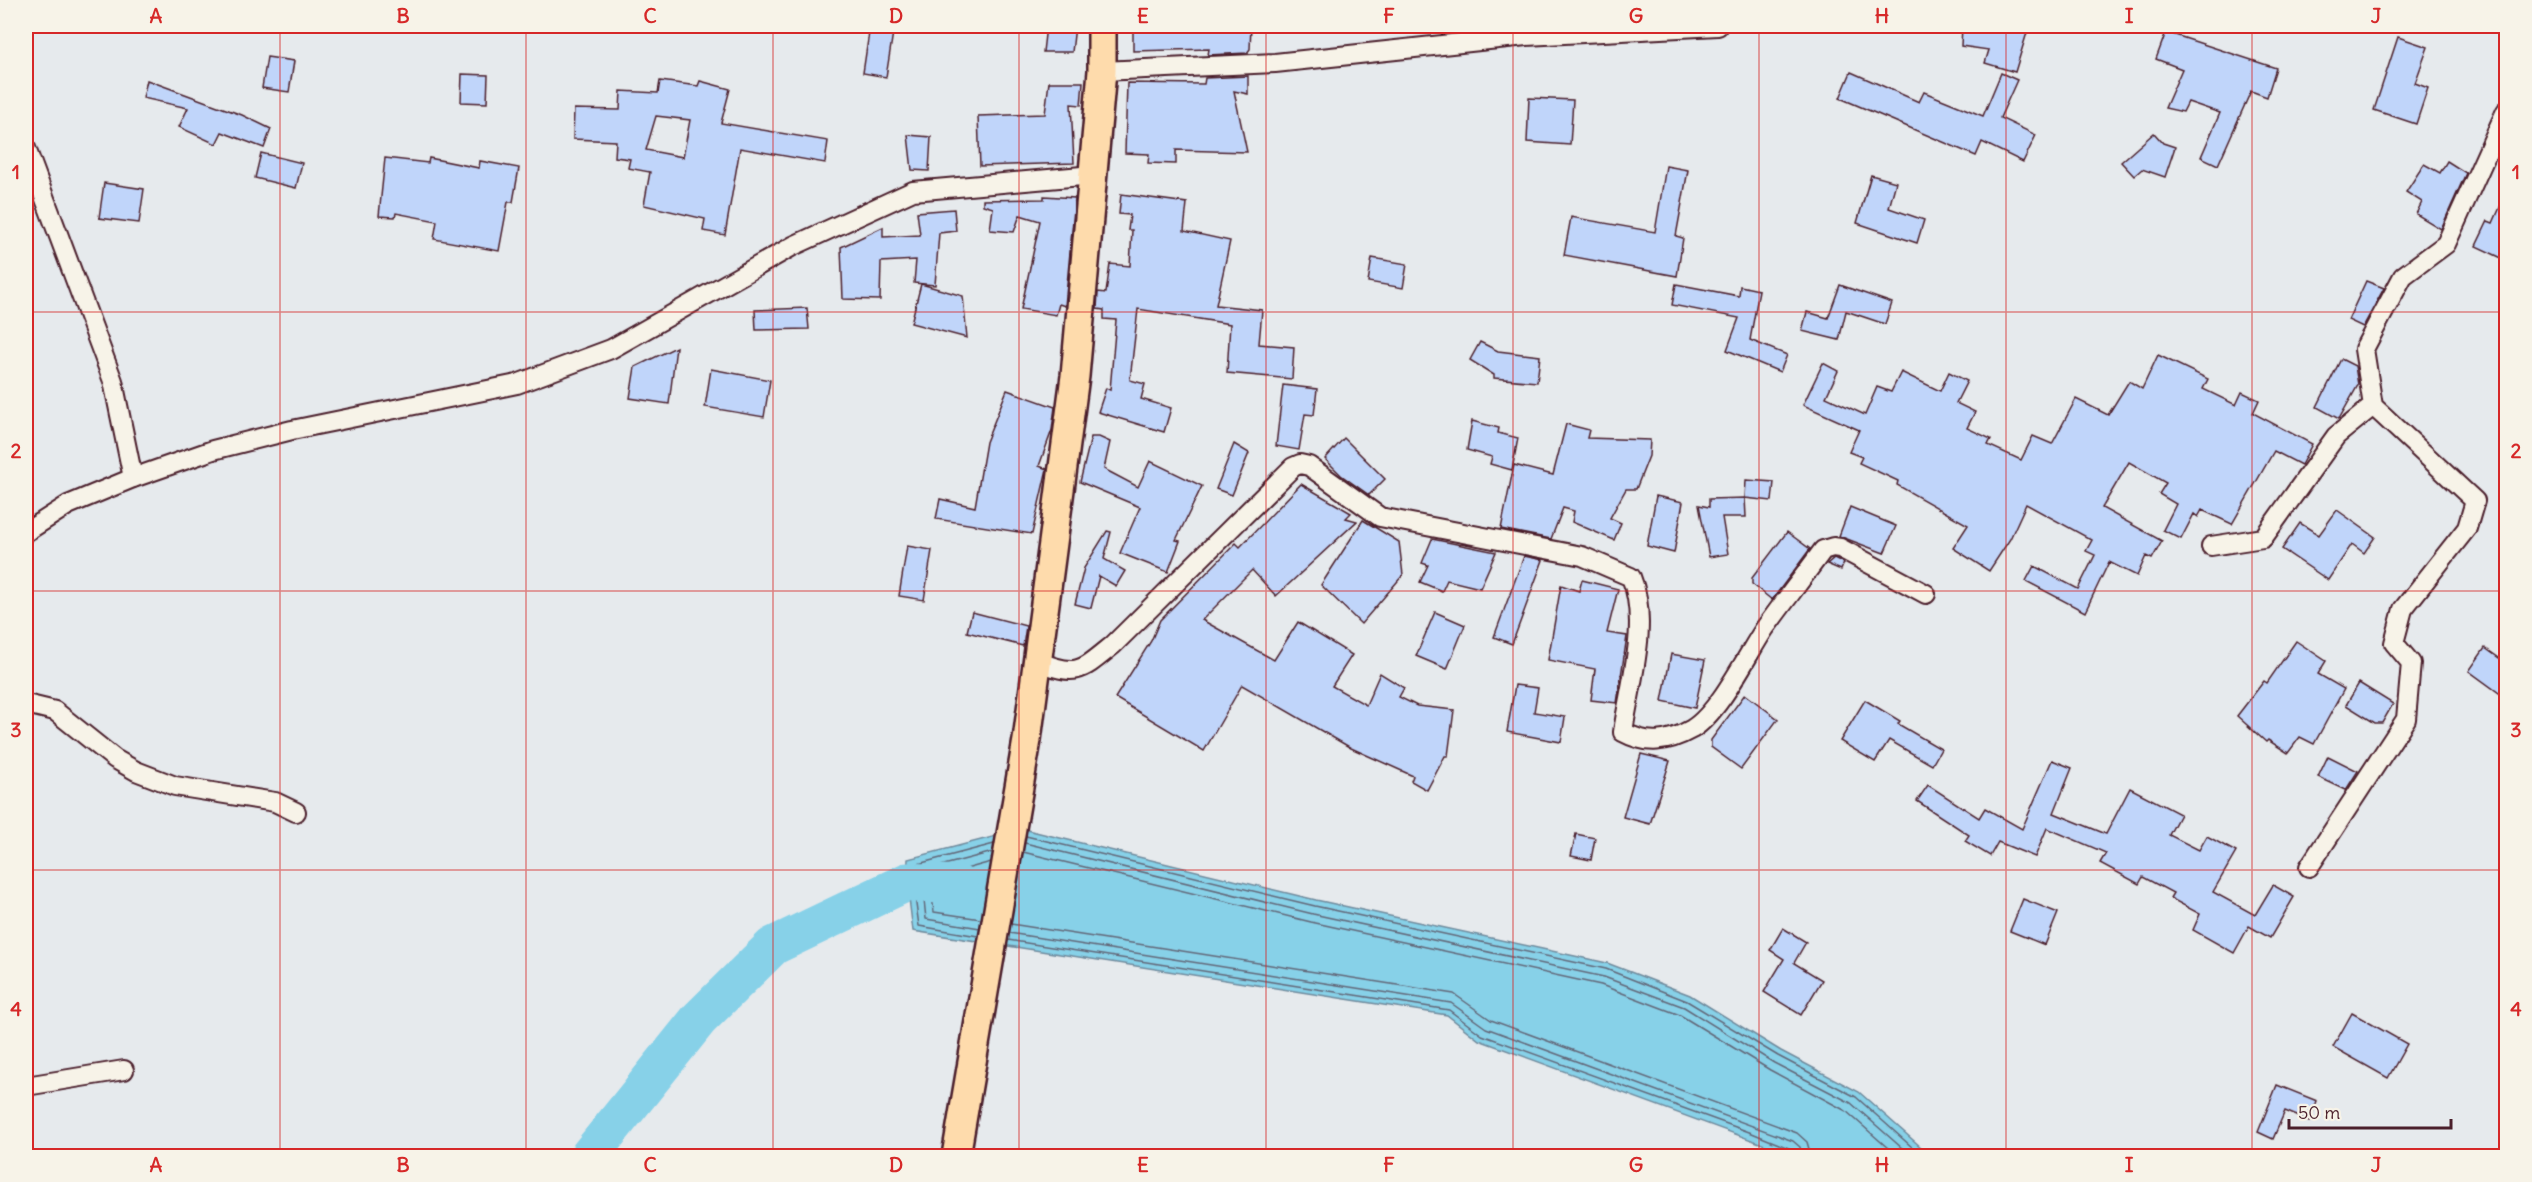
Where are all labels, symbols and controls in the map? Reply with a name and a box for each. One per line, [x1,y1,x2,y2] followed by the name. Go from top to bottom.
[150,3,163,28] text: A
[396,3,410,28] text: B
[643,3,657,28] text: C
[889,3,903,28] text: D
[1137,3,1149,28] text: E
[1383,3,1395,28] text: F
[1629,3,1643,28] text: G
[1875,3,1889,28] text: H
[2125,3,2134,28] text: I
[2371,3,2382,28] text: J
[12,159,20,184] text: 1
[2512,159,2520,184] text: 1
[11,438,22,463] text: 2
[2511,438,2522,463] text: 2
[10,717,22,742] text: 3
[2510,717,2522,742] text: 3
[10,996,22,1021] text: 4
[2510,996,2522,1021] text: 4
[2289,1092,2451,1130] scale bar
[2298,1101,2340,1124] text: 50 m
[150,1152,163,1177] text: A
[396,1152,410,1177] text: B
[643,1152,657,1177] text: C
[889,1152,903,1177] text: D
[1137,1152,1149,1177] text: E
[1383,1152,1395,1177] text: F
[1629,1152,1643,1177] text: G
[1875,1152,1889,1177] text: H
[2125,1152,2134,1177] text: I
[2371,1152,2382,1177] text: J

